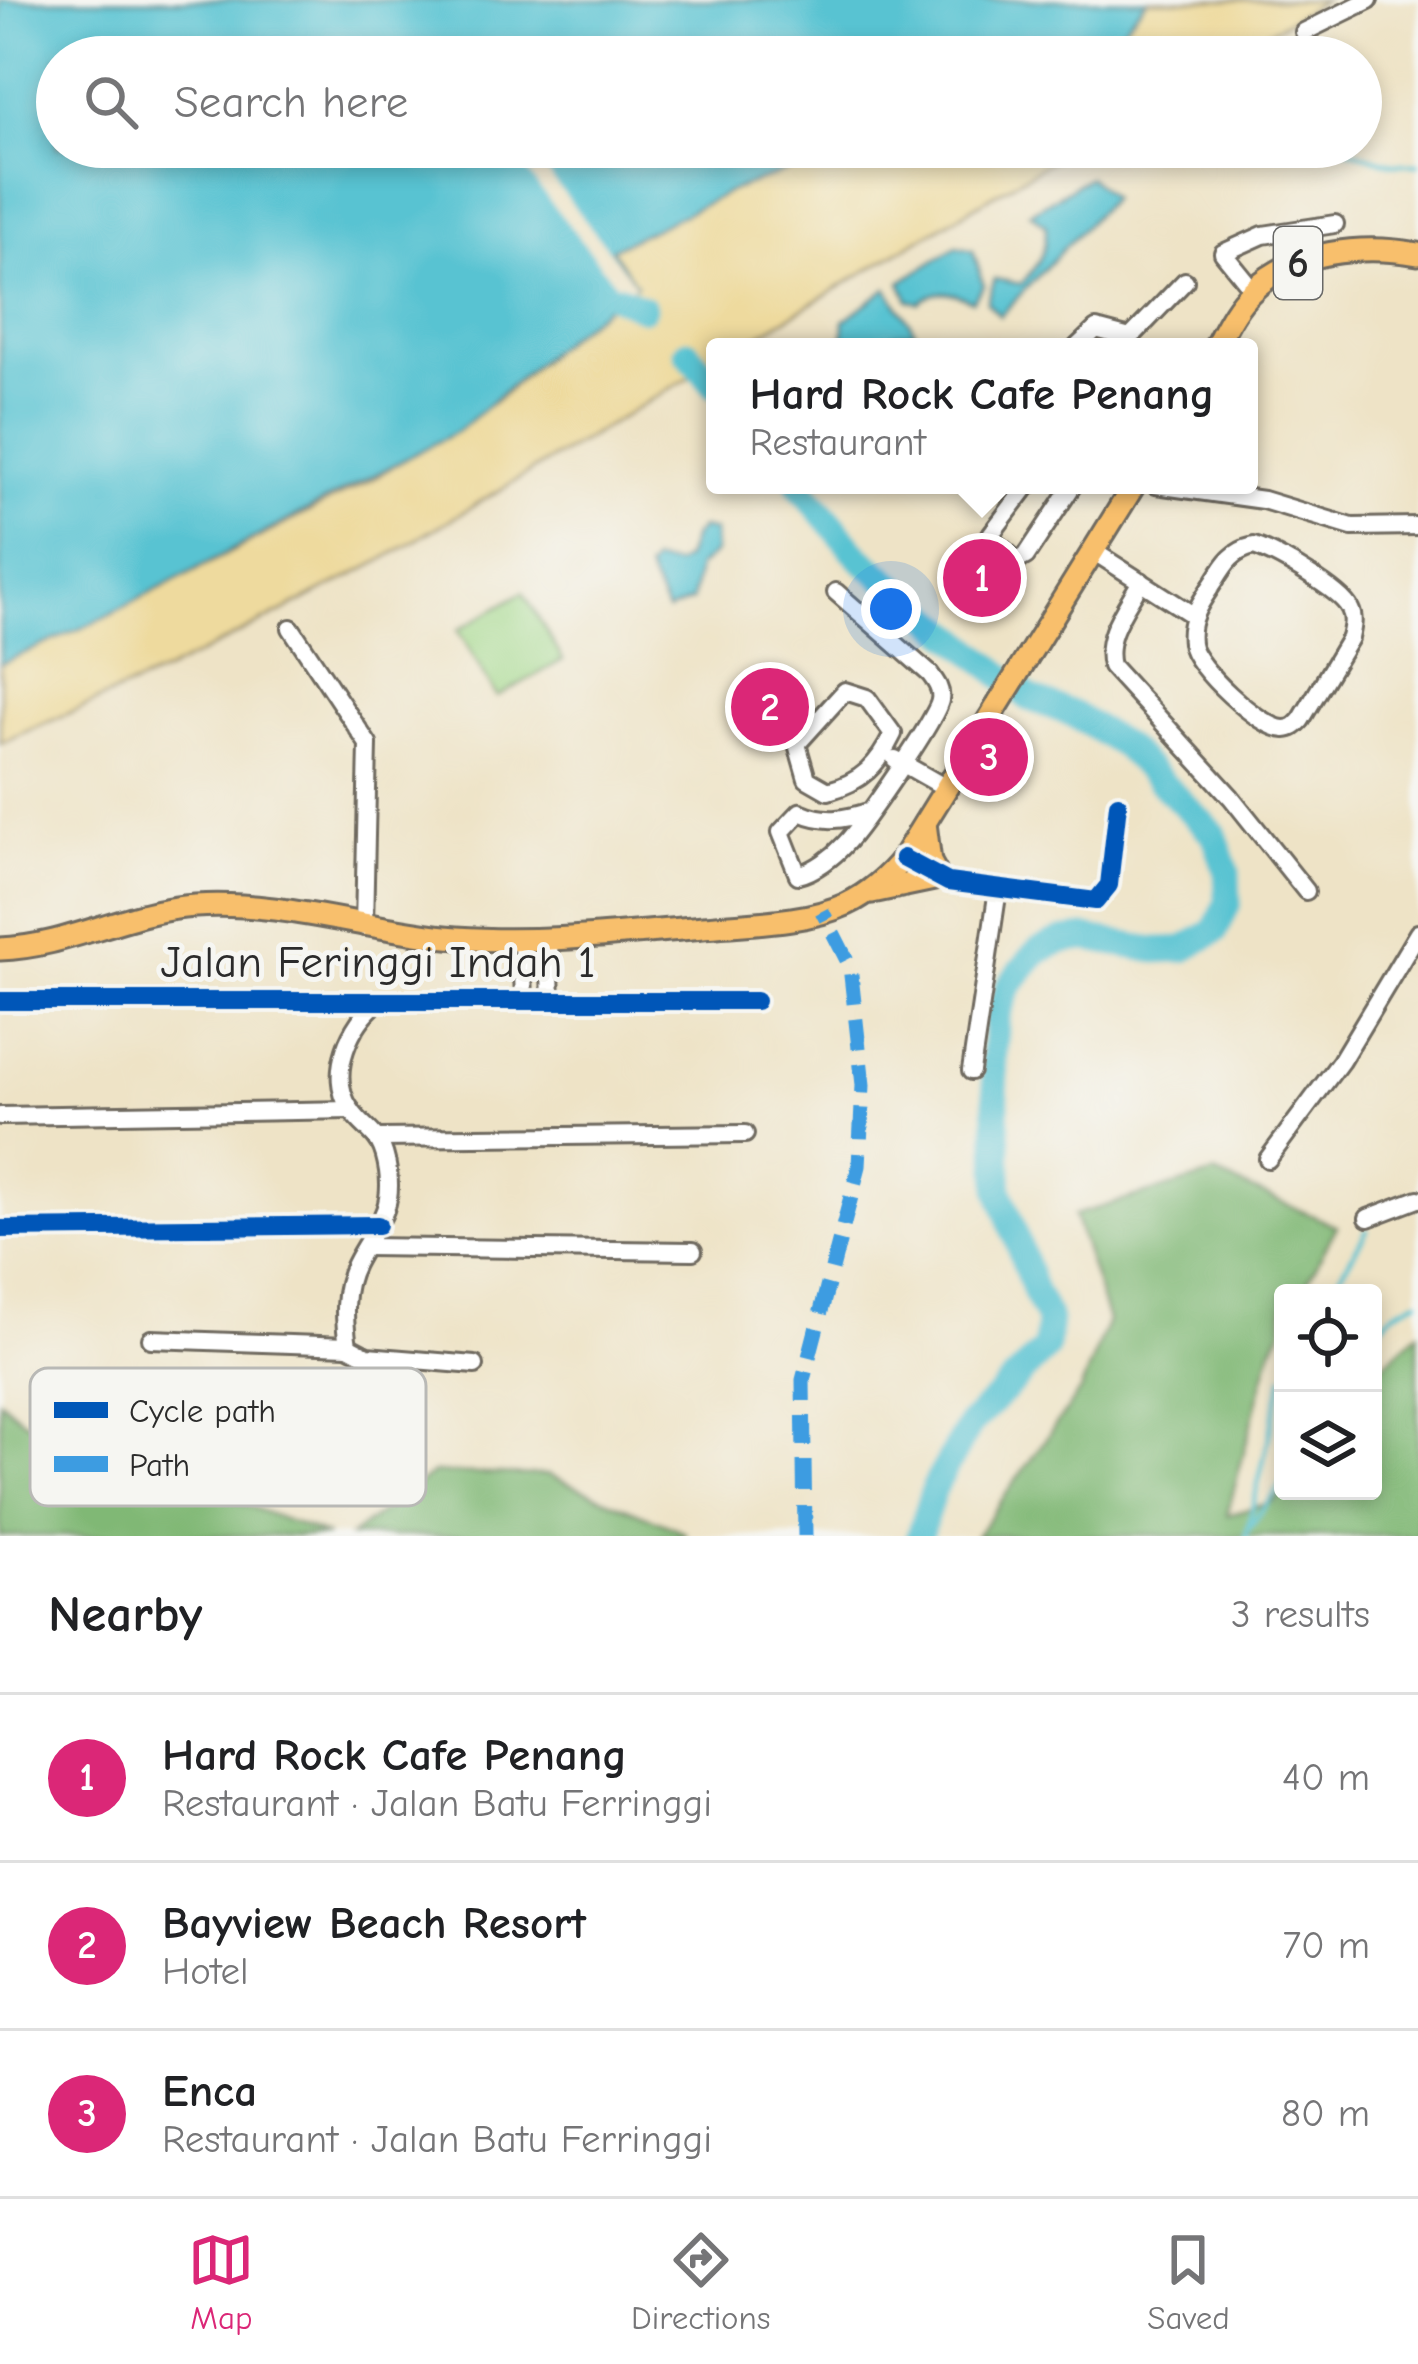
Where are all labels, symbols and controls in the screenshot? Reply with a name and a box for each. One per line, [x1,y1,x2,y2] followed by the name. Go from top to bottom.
[36,36,1382,168] search box
[78,69,144,135] icon: search
[174,76,408,128] text: Search here
[1274,227,1322,299] road number: 6
[706,338,1258,494] popup
[750,368,1214,420] text: Hard Rock Cafe Penang
[750,420,926,465] text: Restaurant
[943,533,1021,623] pin: 1
[861,579,921,639] your location
[731,662,809,752] pin: 2
[950,712,1028,802] pin: 3
[160,936,596,988] street label: Jalan Feringgi Indah 1
[1274,1284,1382,1500] map controls
[1274,1284,1382,1392] button: locate
[30,1368,426,1506] legend
[129,1392,276,1430] text: Cycle path
[1274,1392,1382,1500] button: layers
[129,1446,190,1484] text: Path
[48,1585,202,1644] text: Nearby
[1231,1592,1370,1637] text: 3 results
[162,1729,627,1781] text: Hard Rock Cafe Penang
[79,1755,95,1800] text: 1
[1282,1755,1370,1800] text: 40 m
[162,1781,712,1826] text: Restaurant · Jalan Batu Ferringgi
[162,1897,586,1949] text: Bayview Beach Resort
[77,1923,97,1968] text: 2
[1283,1923,1370,1968] text: 70 m
[162,1949,249,1994] text: Hotel
[162,2065,257,2117] text: Enca
[77,2091,97,2136] text: 3
[1281,2091,1370,2136] text: 80 m
[162,2117,712,2162] text: Restaurant · Jalan Batu Ferringgi
[188,2227,254,2337] tab: Map
[631,2227,771,2337] tab: Directions
[1147,2227,1230,2337] tab: Saved

